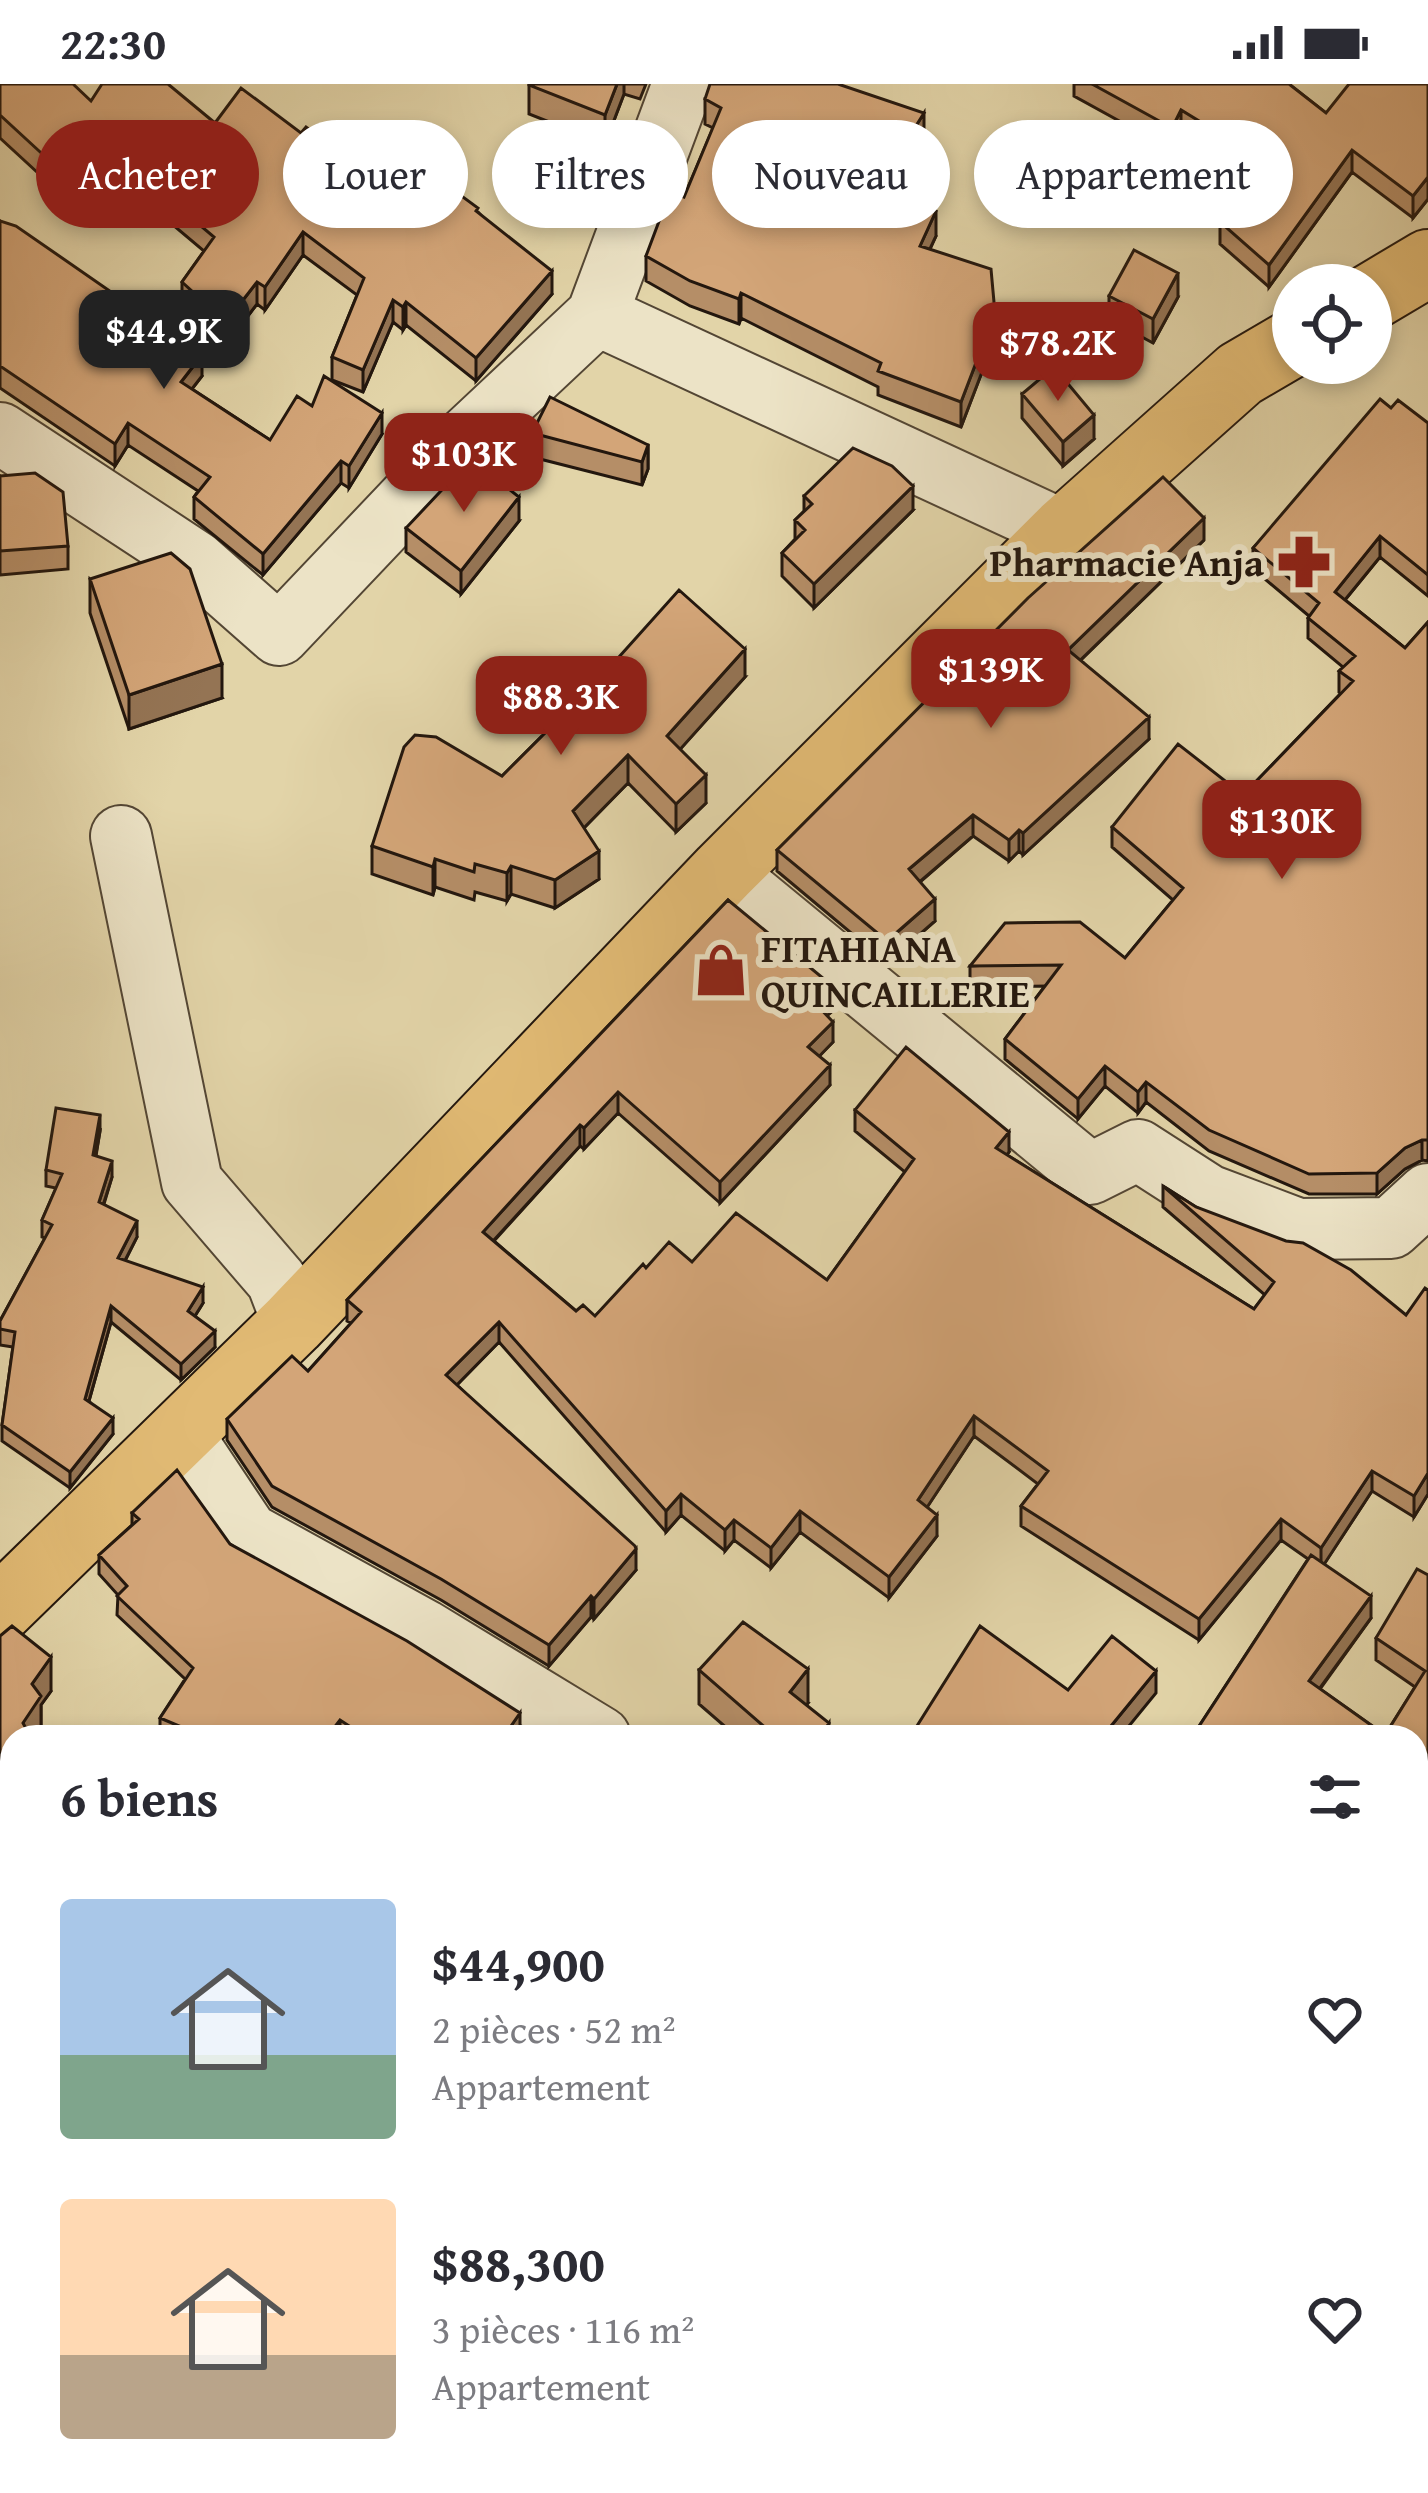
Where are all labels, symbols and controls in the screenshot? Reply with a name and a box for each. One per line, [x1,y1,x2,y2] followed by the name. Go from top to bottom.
[60,10,166,75] text: 22:30
[36,120,259,228] chip: Acheter
[283,120,468,228] chip: Louer
[492,120,688,228] chip: Filtres
[712,120,950,228] chip: Nouveau
[974,120,1293,228] chip: Appartement
[1272,264,1392,384] map controls
[1272,264,1392,384] button: locate
[66,290,262,392] pin: $44.9K
[106,300,222,357] text: $44.9K
[960,302,1156,404] pin: $78.2K
[1000,312,1116,369] text: $78.2K
[380,413,548,515] pin: $103K
[411,423,517,480] text: $103K
[990,533,1264,590] place label: Pharmacie Anja
[1275,533,1333,591] pharmacy icon: Pharmacie Anja
[907,629,1075,731] pin: $139K
[938,639,1044,696] text: $139K
[463,656,659,758] pin: $88.3K
[503,666,619,723] text: $88.3K
[1198,780,1366,882] pin: $130K
[1229,790,1335,847] text: $130K
[761,919,1030,1021] place label: FITAHIANA QUINCAILLERIE
[692,941,750,999] shop icon: FITAHIANA QUINCAILLERIE
[60,1760,218,1835] text: 6 biens
[1302,1764,1368,1830] icon: filters
[432,1925,605,2000] text: $44,900
[156,1947,300,2091] icon: home
[1302,1986,1368,2052] icon: heart
[432,2000,676,2057] text: 2 pièces · 52 m²
[432,2057,650,2114] text: Appartement
[432,2225,605,2300] text: $88,300
[156,2247,300,2391] icon: home
[1302,2286,1368,2352] icon: heart
[432,2300,694,2357] text: 3 pièces · 116 m²
[432,2357,650,2414] text: Appartement

